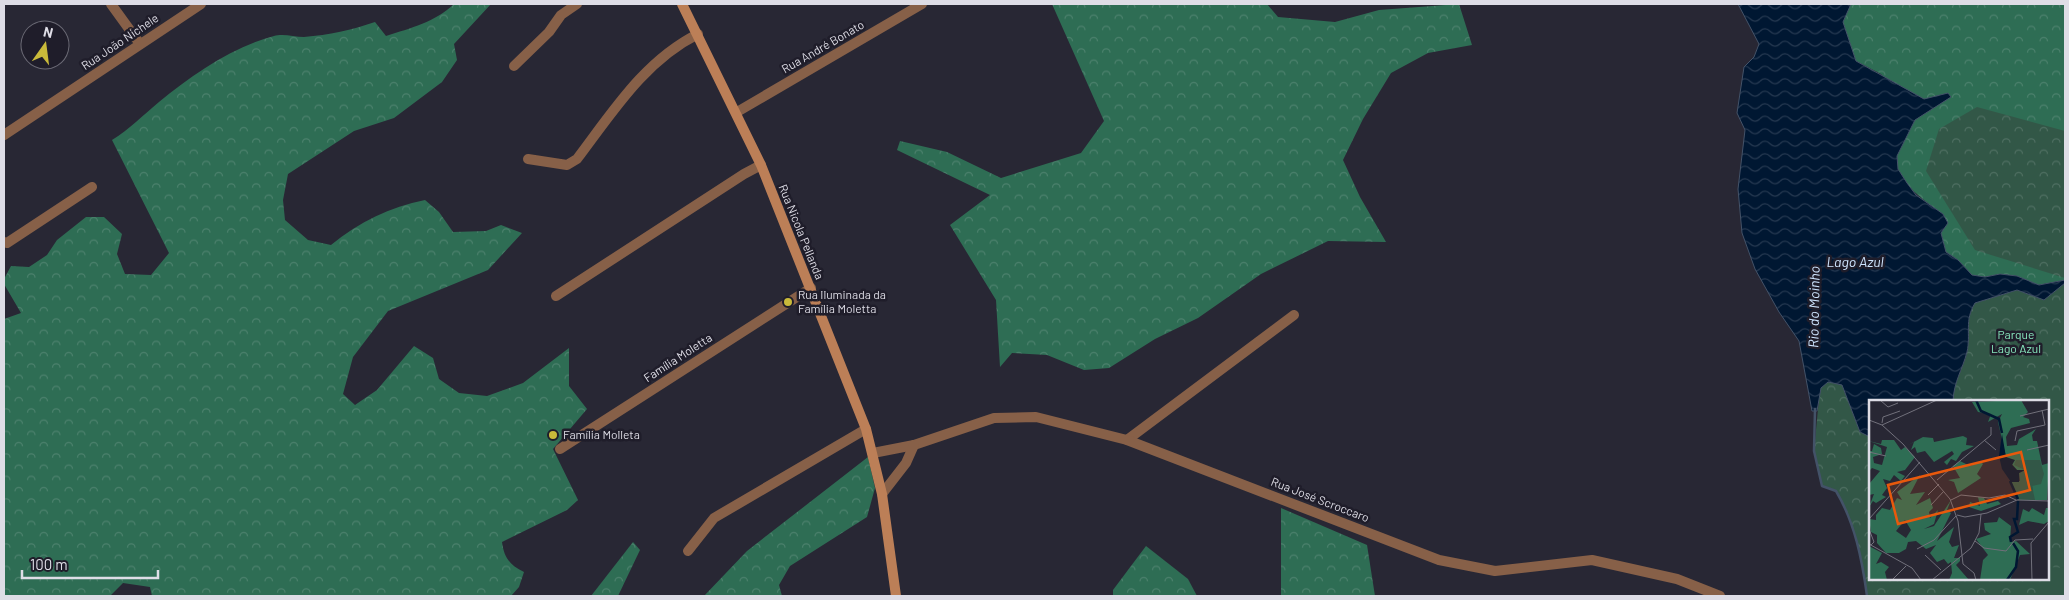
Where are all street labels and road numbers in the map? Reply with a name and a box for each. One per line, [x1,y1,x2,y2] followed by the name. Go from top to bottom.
[78,10,161,72] street label: Rua João Nichele
[779,17,866,75] street label: Rua André Bonato
[776,182,827,281] street label: Rua Nicola Pellanda
[641,330,714,384] street label: Família Moletta
[1269,474,1371,524] street label: Rua José Scroccaro

